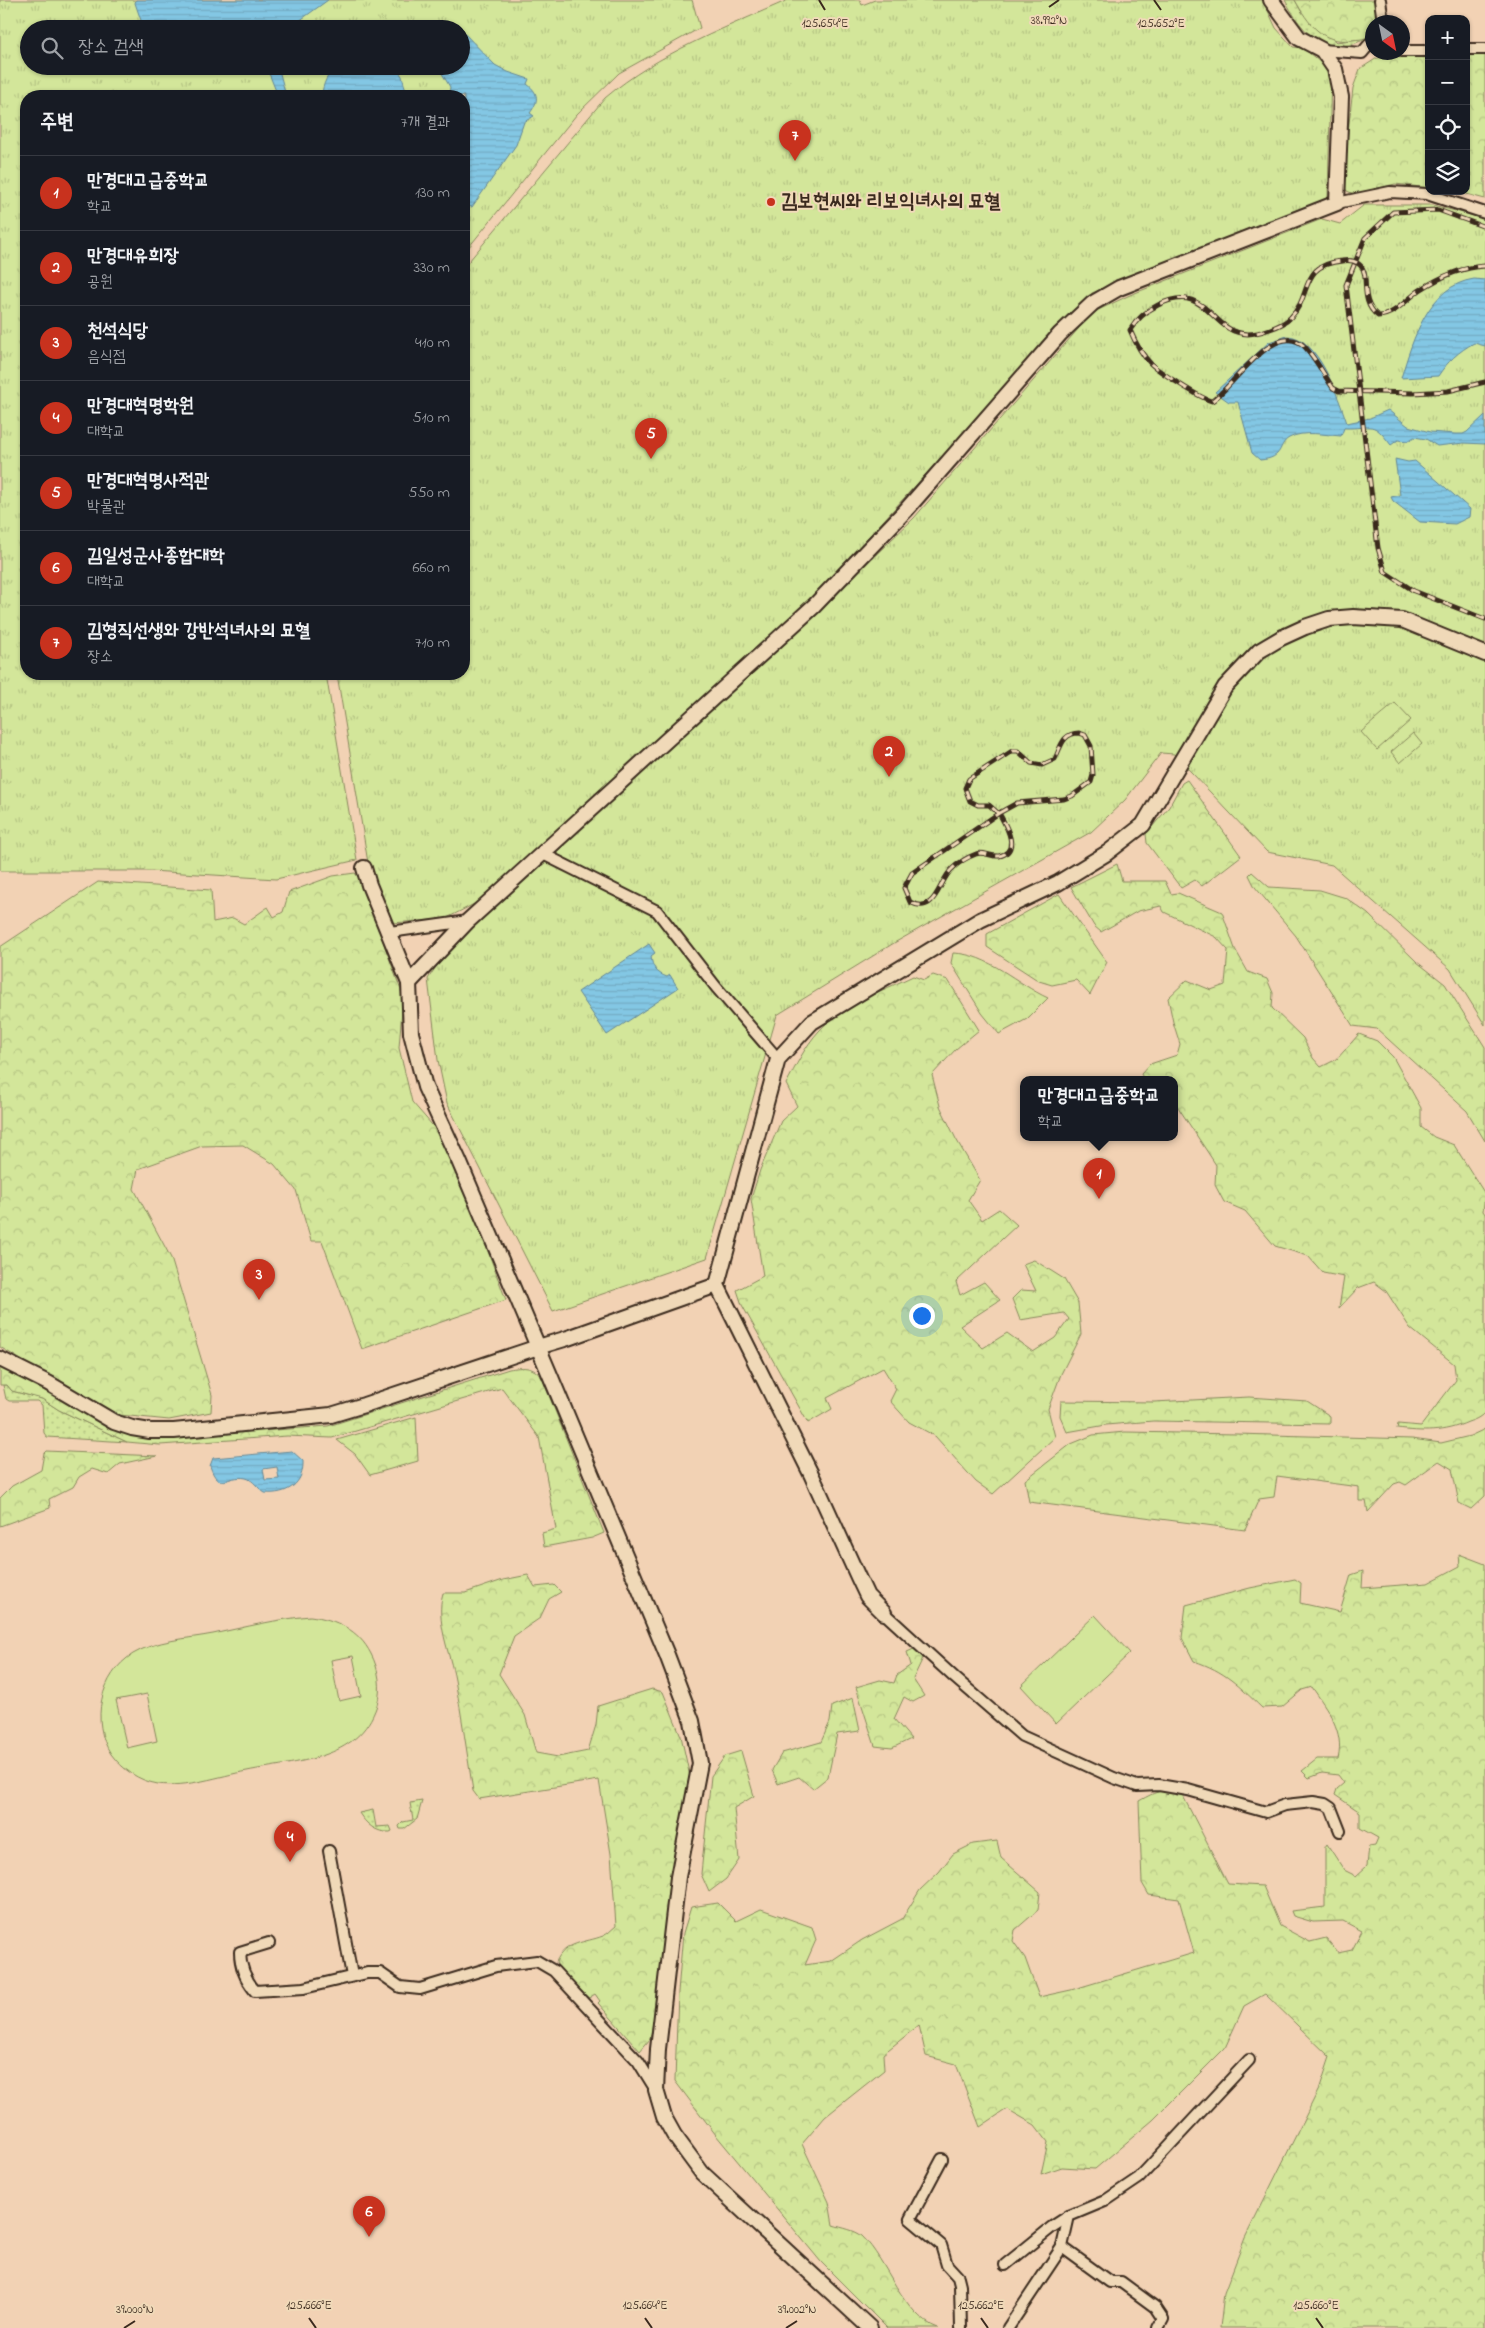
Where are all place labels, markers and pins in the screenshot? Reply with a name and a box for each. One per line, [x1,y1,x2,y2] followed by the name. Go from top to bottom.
[779,120,811,161] pin: 7
[781,188,1001,217] place label: 김보현씨와 리보익녀사의 묘혈
[765,196,777,208] marker: 김보현씨와 리보익녀사의 묘혈
[635,418,667,459] pin: 5
[873,736,905,777] pin: 2
[1083,1158,1115,1199] pin: 1
[243,1259,275,1300] pin: 3
[274,1821,306,1862] pin: 4
[353,2196,385,2237] pin: 6

